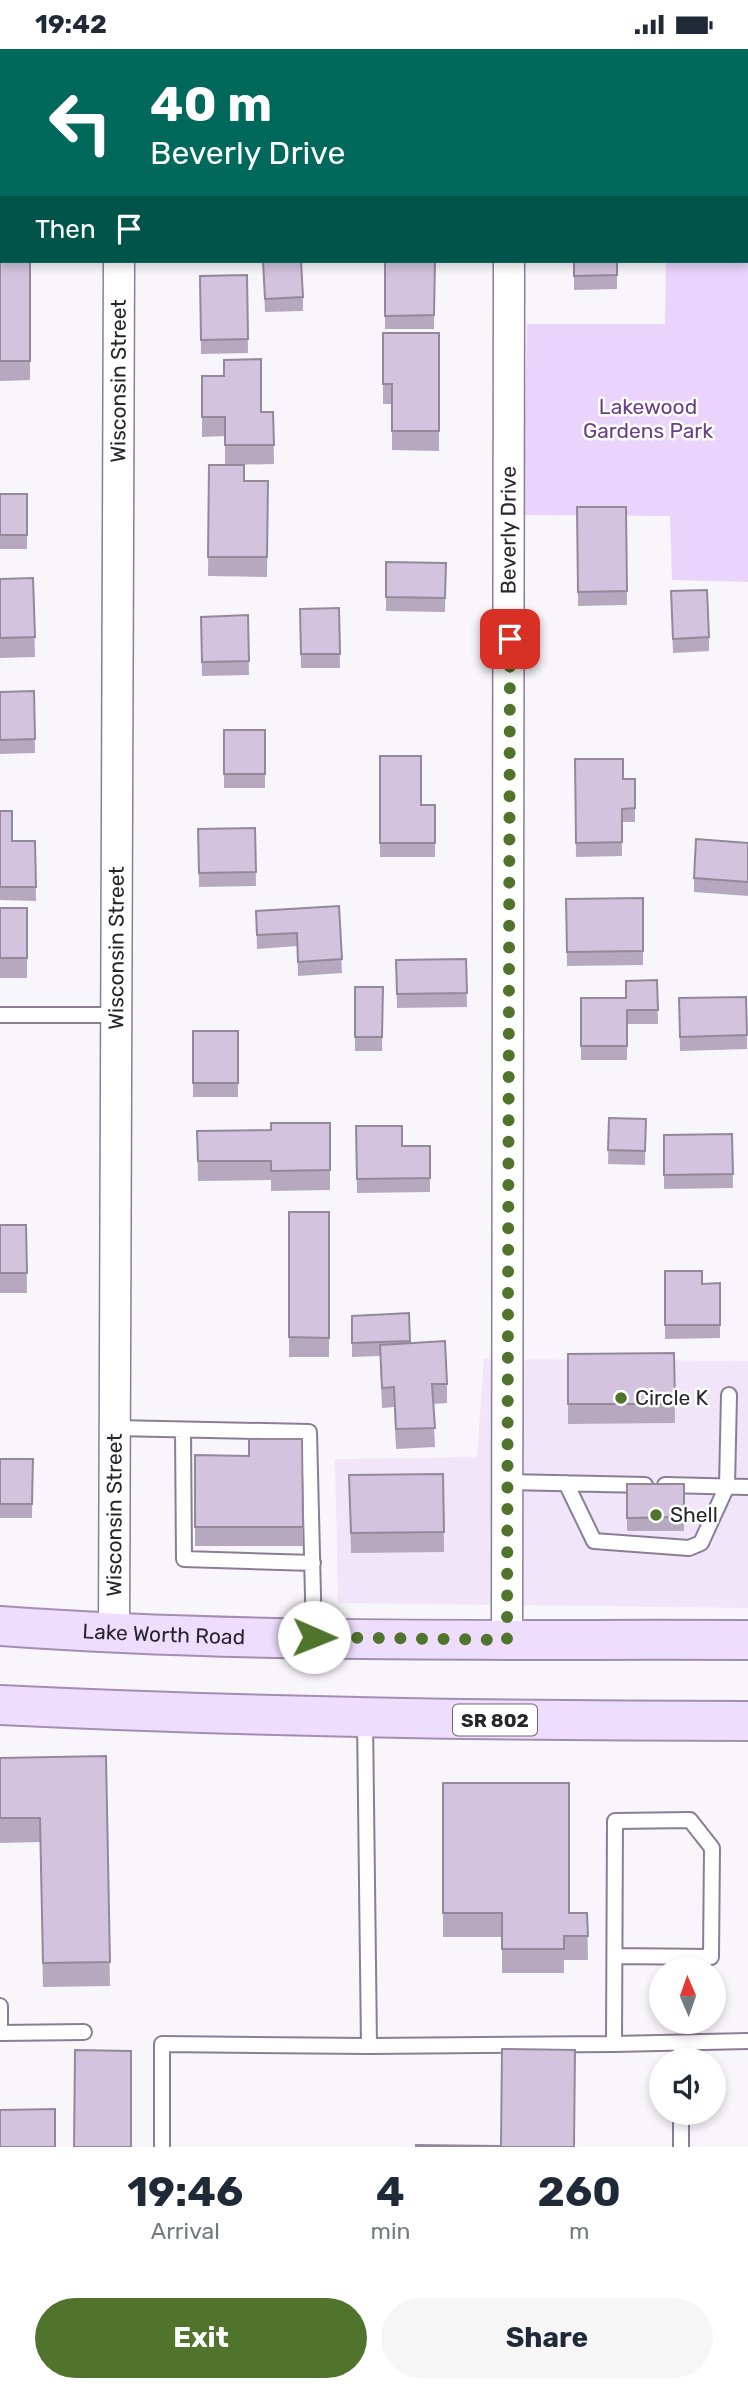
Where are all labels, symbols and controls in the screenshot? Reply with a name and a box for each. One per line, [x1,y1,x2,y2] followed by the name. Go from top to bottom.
[35,9,107,40] text: 19:42
[150,75,272,133] text: 40 m
[35,77,126,168] icon: left
[150,134,345,172] text: Beverly Drive
[110,210,148,248] icon: arrive
[35,214,96,245] text: Then
[105,299,131,463] street label: Wisconsin Street
[583,394,713,443] park label: Lakewood Gardens Park
[496,466,521,594] street label: Beverly Drive
[480,609,540,669] pin
[491,620,529,658] icon: arrive
[103,866,129,1030] street label: Wisconsin Street
[635,1385,708,1410] place label: Circle K
[613,1390,629,1406] marker: Circle K
[101,1433,127,1597] street label: Wisconsin Street
[670,1502,718,1527] place label: Shell
[648,1507,664,1523] marker: Shell
[277,1600,351,1674] position arrow
[82,1618,245,1649] street label: Lake Worth Road
[453,1705,537,1735] road number: SR 802
[649,1957,726,2033] north arrow
[649,1957,726,2125] map controls
[649,2048,726,2125] button: sound
[127,2167,243,2217] text: 19:46
[376,2167,405,2217] text: 4
[538,2167,621,2217] text: 260
[151,2217,220,2245] text: Arrival
[370,2217,410,2245] text: min
[569,2217,589,2245] text: m
[35,2298,367,2378] button: Exit
[381,2298,713,2378] button: Share

